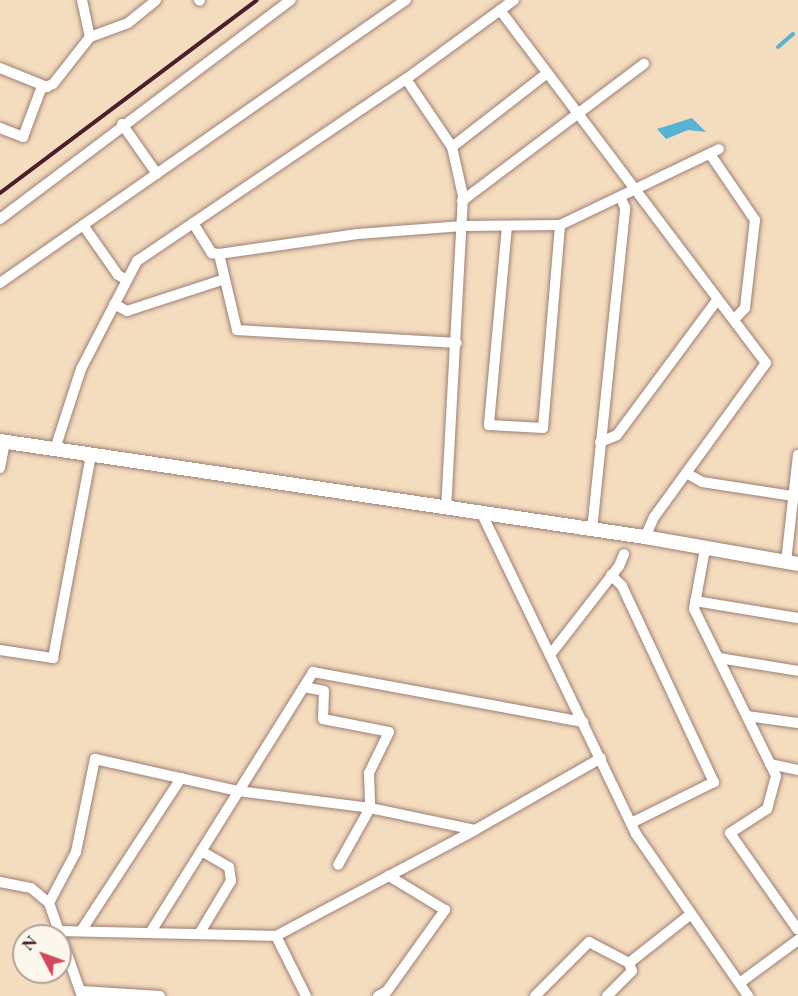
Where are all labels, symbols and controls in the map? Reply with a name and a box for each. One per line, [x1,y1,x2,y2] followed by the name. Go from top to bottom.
[12,924,72,984] north arrow
[17,931,42,955] text: N

